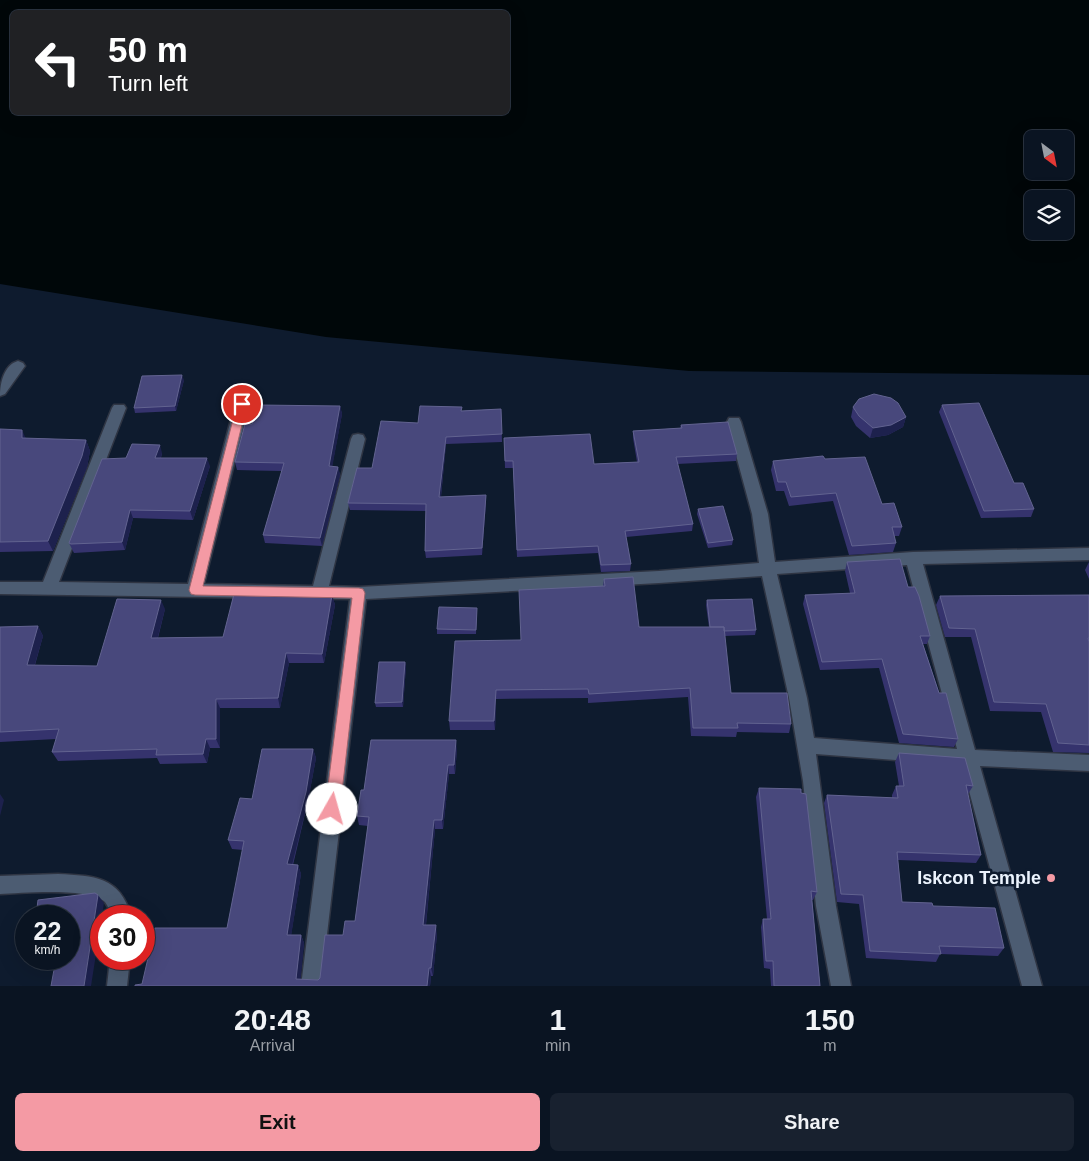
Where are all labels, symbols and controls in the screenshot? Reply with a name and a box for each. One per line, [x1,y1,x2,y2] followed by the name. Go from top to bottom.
[25,30,90,95] icon: left
[108,30,188,69] text: 50 m
[108,71,188,96] text: Turn left
[1024,130,1074,180] north arrow
[1024,130,1074,240] map controls
[1024,190,1074,240] button: layers
[221,383,263,425] pin
[228,390,256,418] icon: arrive
[305,782,357,834] position arrow
[917,868,1041,888] place label: Iskcon Temple
[1045,872,1057,884] marker: Iskcon Temple
[90,905,155,970] speed limit sign: 30
[34,917,61,945] text: 22
[34,943,61,957] text: km/h
[234,1003,311,1036] text: 20:48
[549,1003,566,1036] text: 1
[805,1003,855,1036] text: 150
[250,1037,295,1054] text: Arrival
[545,1037,571,1054] text: min
[823,1037,836,1054] text: m
[15,1093,540,1151] button: Exit
[550,1093,1074,1151] button: Share

